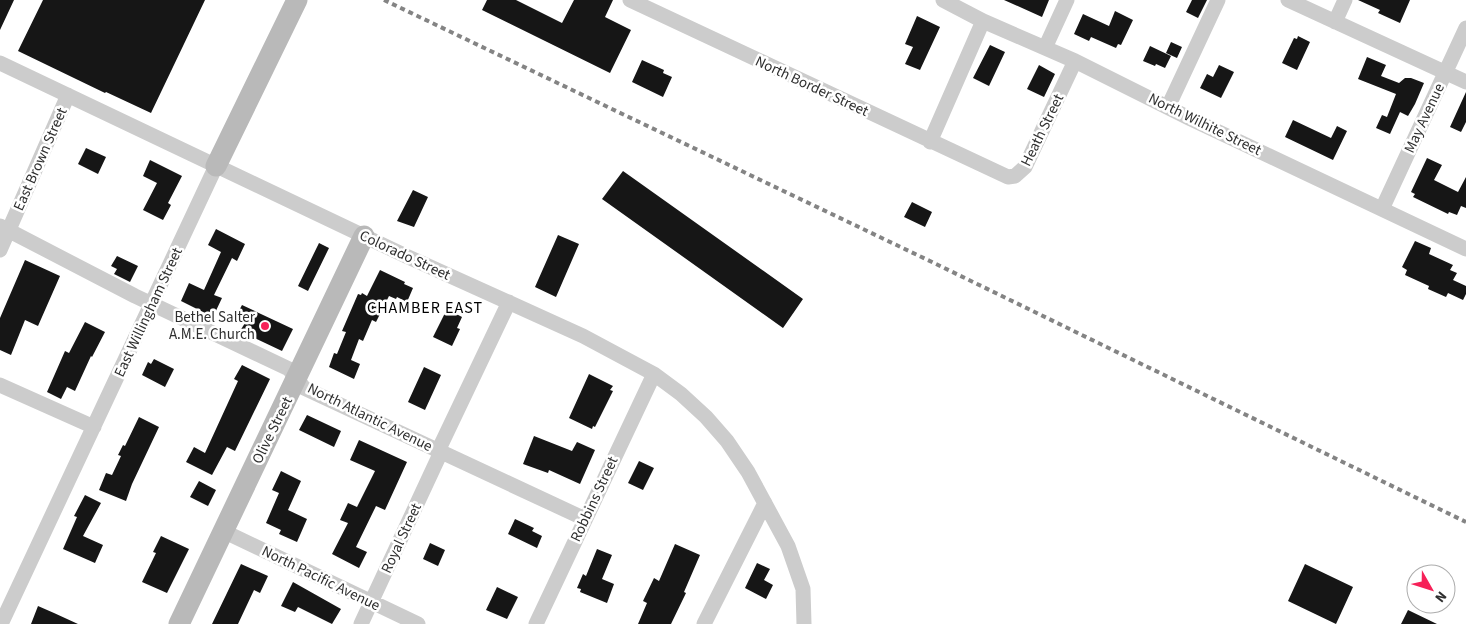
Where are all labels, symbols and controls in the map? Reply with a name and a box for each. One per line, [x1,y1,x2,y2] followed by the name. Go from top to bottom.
[752,51,872,122] street label: North Border Street
[1399,80,1450,157] street label: May Avenue
[1145,88,1265,161] street label: North Wilhite Street
[1016,90,1069,170] street label: Heath Street
[8,104,73,214] street label: East Brown Street
[356,225,454,286] street label: Colorado Street
[109,244,188,380] street label: East Willingham Street
[367,297,483,319] district label: CHAMBER EAST
[169,307,256,345] place label: Bethel Salter A.M.E. Church
[259,320,271,332] marker: Bethel Salter A.M.E. Church
[304,378,436,457] street label: North Atlantic Avenue
[247,393,298,467] street label: Olive Street
[566,453,623,545] street label: Robbins Street
[376,500,427,577] street label: Royal Street
[258,541,384,616] street label: North Pacific Avenue
[1406,564,1456,614] north arrow
[1430,587,1451,606] text: N

